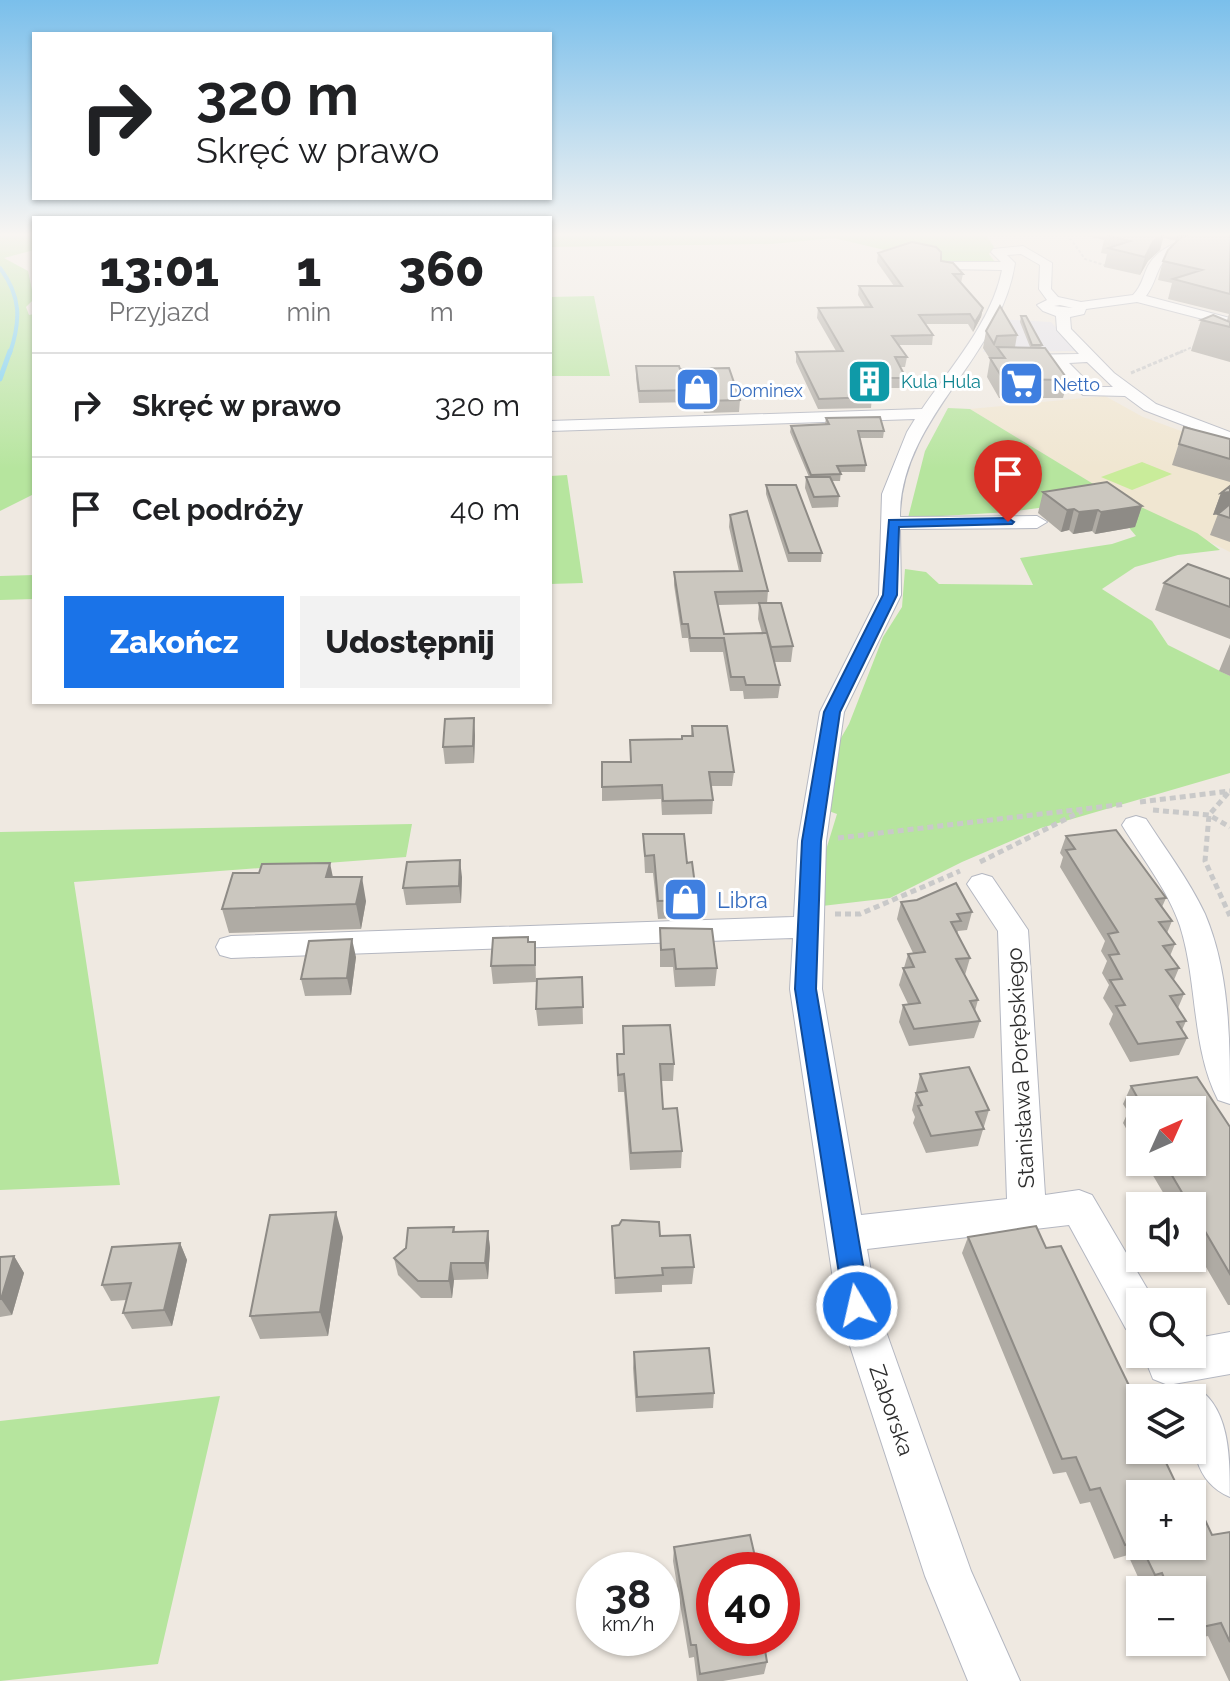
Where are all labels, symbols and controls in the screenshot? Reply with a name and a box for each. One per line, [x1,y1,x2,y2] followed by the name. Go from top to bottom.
[196,62,359,128] text: 320 m
[64,64,168,168] icon: right
[196,129,439,171] text: Skręć w prawo
[99,241,219,297] text: 13:01
[296,241,321,297] text: 1
[399,241,485,297] text: 360
[109,297,210,327] text: Przyjazd
[286,297,331,327] text: min
[430,297,454,327] text: m
[846,357,894,405] building icon: Kula Hula
[998,360,1046,408] supermarket icon: Netto
[674,366,722,414] shop icon: Dominex
[901,371,981,392] place label: Kula Hula
[1053,374,1100,395] place label: Netto
[729,380,803,401] place label: Dominex
[64,383,108,427] icon: right
[132,388,341,423] text: Skręć w prawo
[435,388,520,423] text: 320 m
[974,440,1042,522] pin
[986,452,1030,496] icon: arrive
[64,487,108,531] icon: arrive
[132,492,304,527] text: Cel podróży
[450,492,520,527] text: 40 m
[64,596,284,688] button: Zakończ
[300,596,520,688] button: Udostępnij
[662,876,710,924] shop icon: Libra
[717,887,768,913] place label: Libra
[1001,947,1039,1189] street label: Stanisława Porębskiego
[1126,1096,1206,1176] north arrow
[1126,1096,1206,1656] map controls
[1126,1192,1206,1272] button: sound
[815,1264,899,1348] position arrow
[1126,1288,1206,1368] button: search
[864,1361,920,1459] street label: Zaborska
[1126,1384,1206,1464] button: layers
[1126,1480,1206,1560] button: +
[696,1552,800,1656] speed limit sign: 40
[605,1570,651,1617] text: 38
[1126,1576,1206,1656] button: −
[602,1612,654,1636] text: km/h

